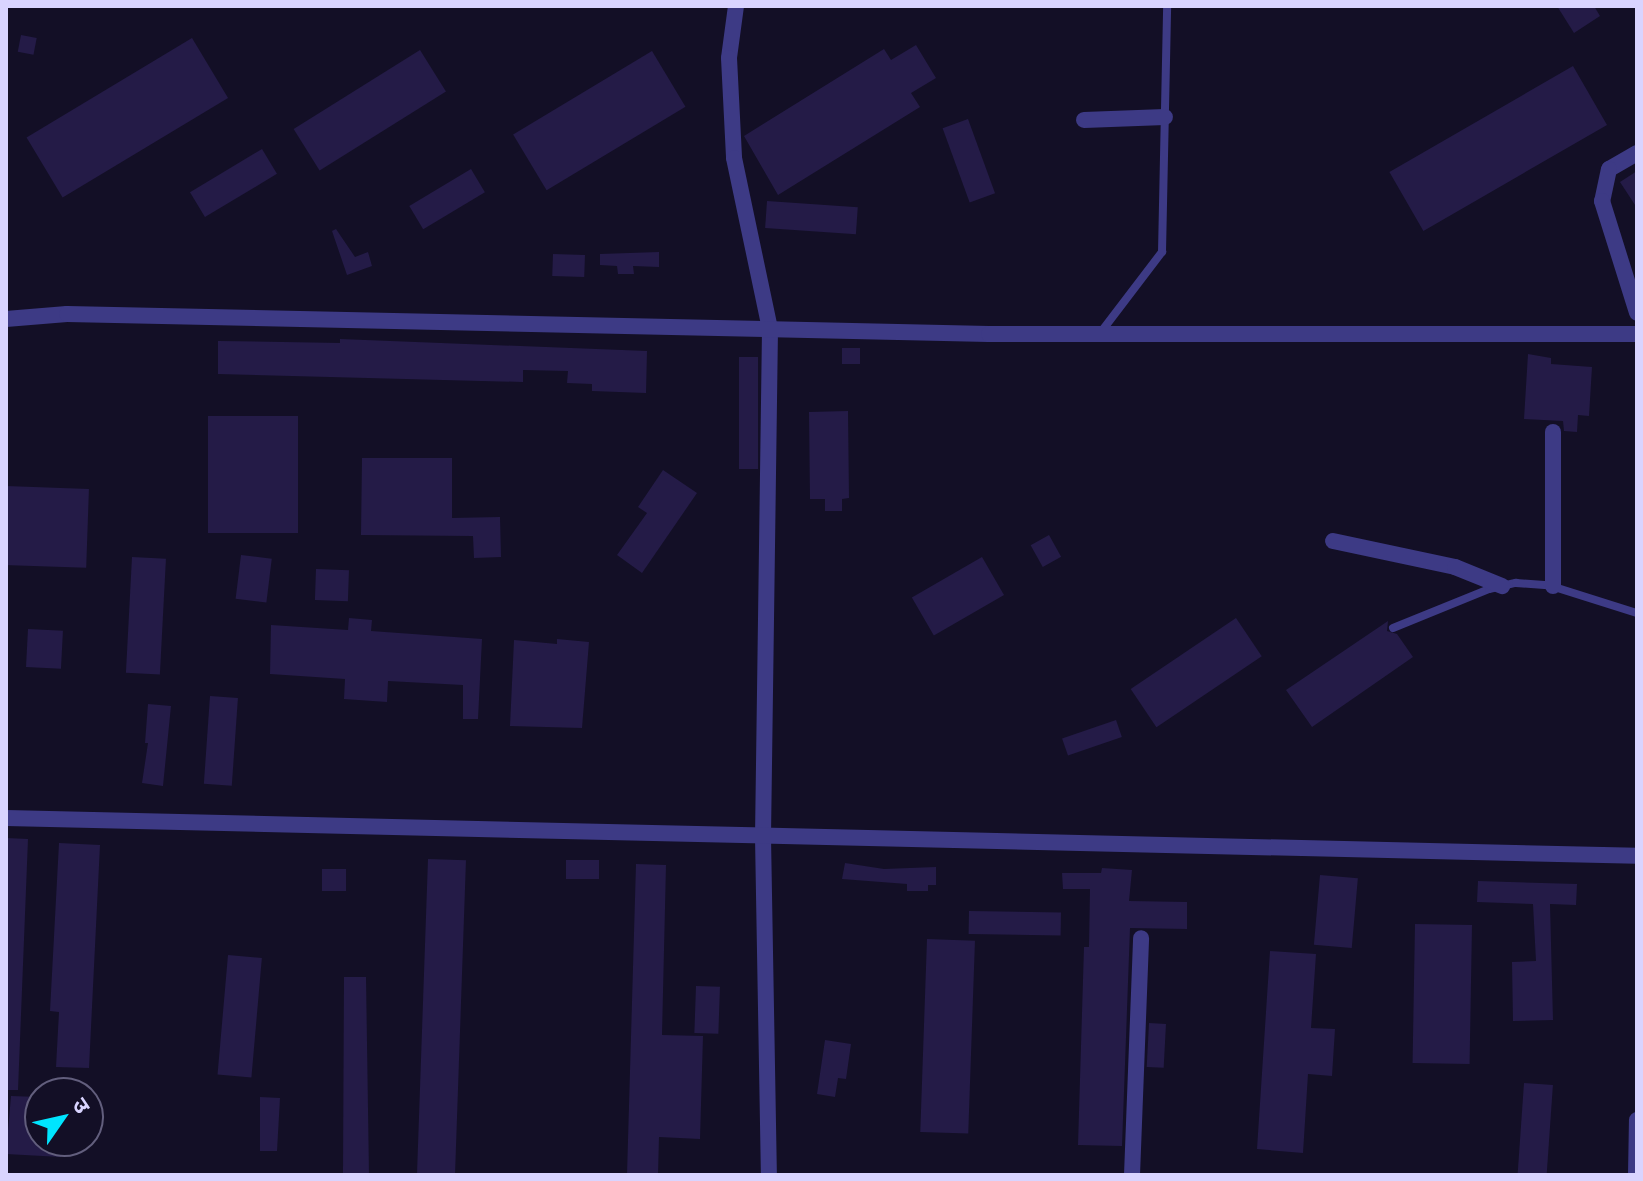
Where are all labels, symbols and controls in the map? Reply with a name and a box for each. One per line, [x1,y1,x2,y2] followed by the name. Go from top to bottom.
[24,1077,104,1157] north arrow
[66,1091,98,1118] text: उ

